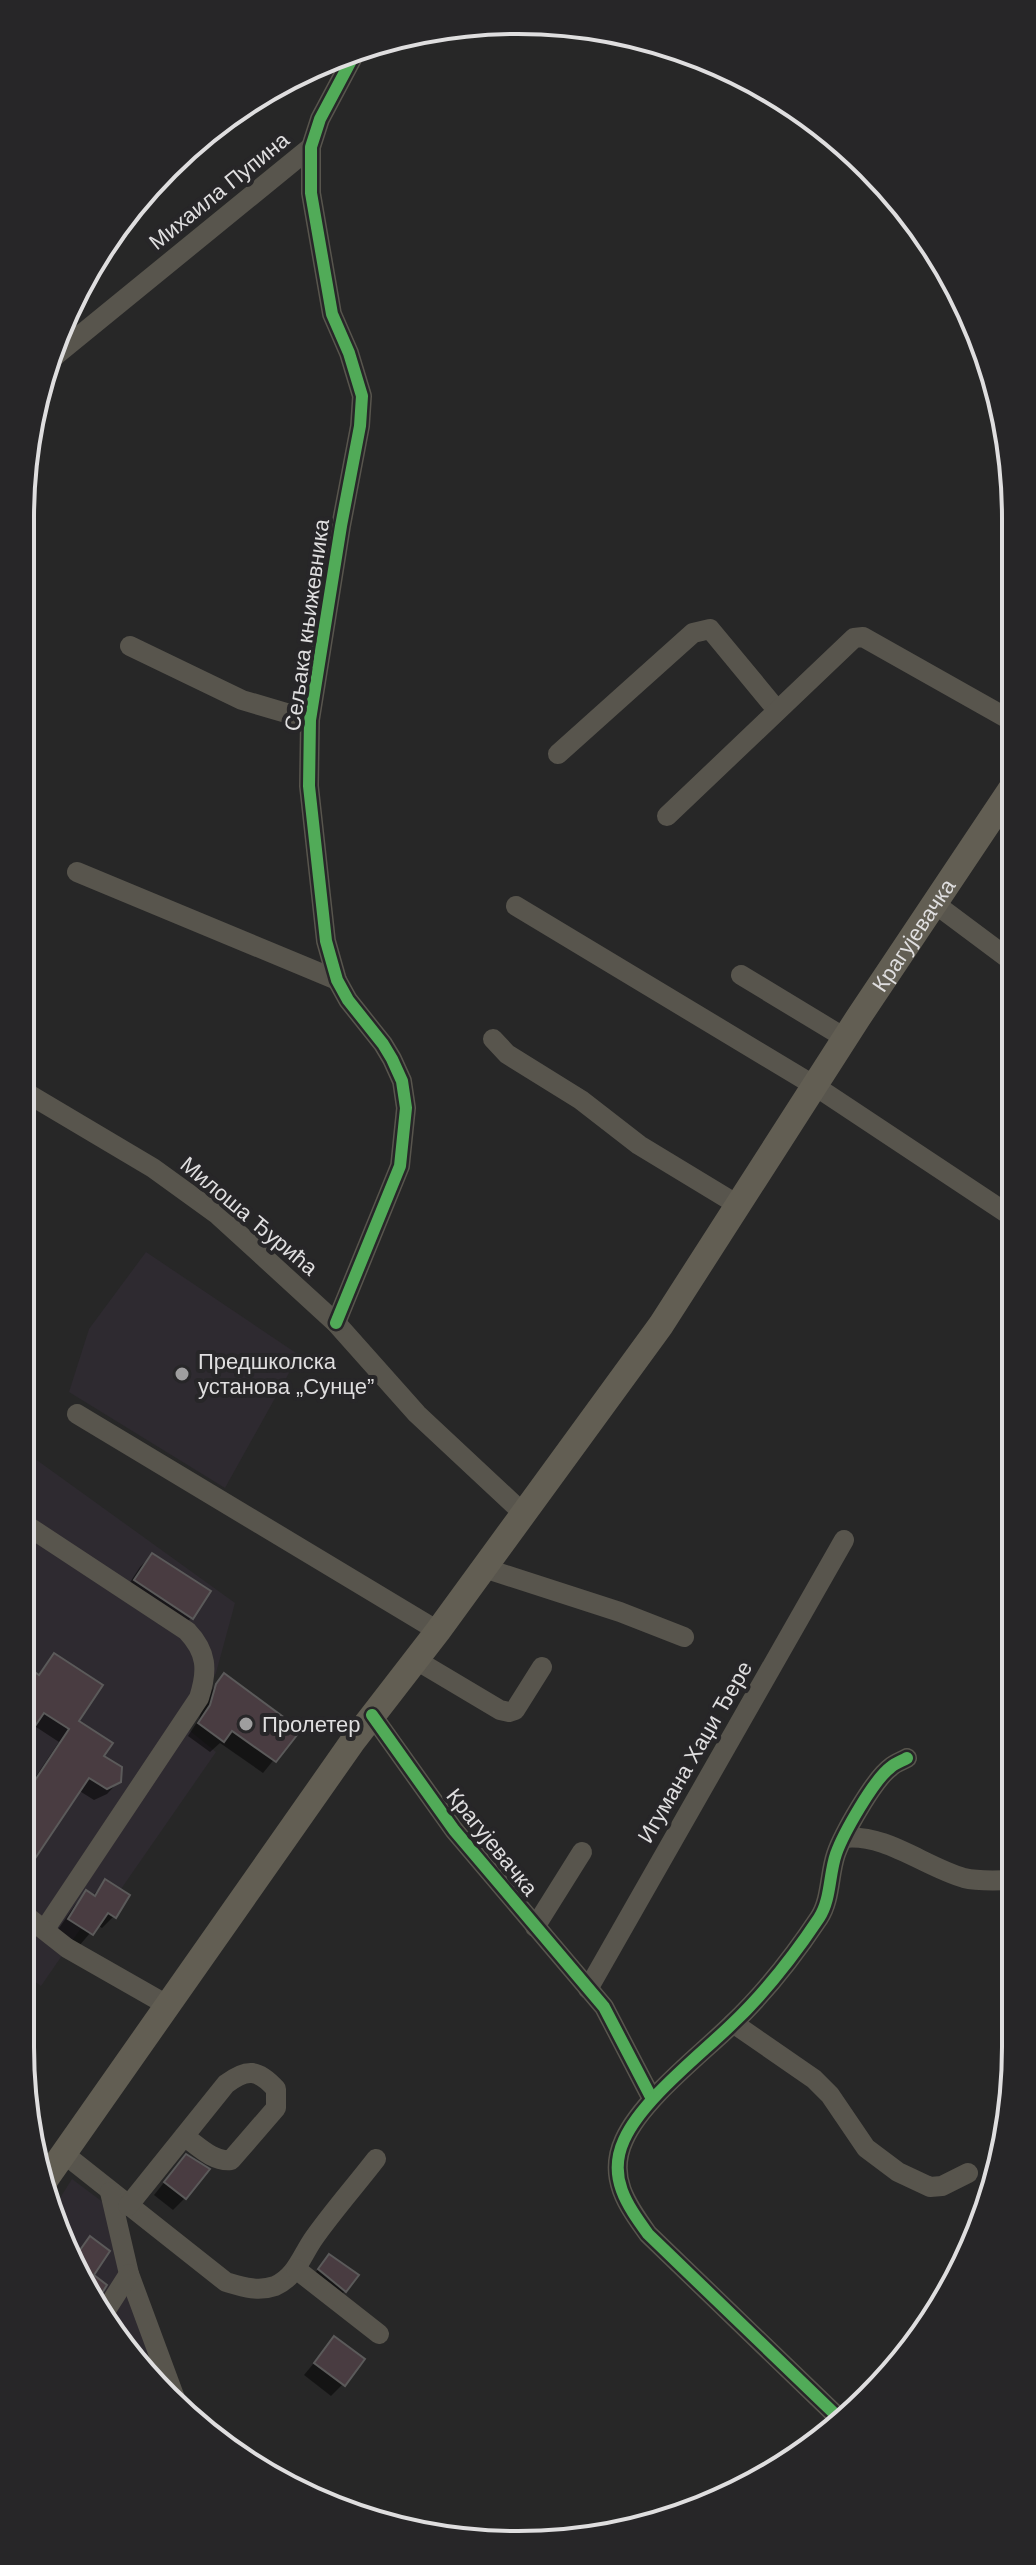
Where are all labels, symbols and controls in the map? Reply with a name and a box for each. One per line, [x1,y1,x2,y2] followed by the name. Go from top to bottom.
[144,127,294,255] street label: Михаила Пупина
[280,517,334,733] street label: Сељака књижевника
[867,873,960,996] street label: Крагујевачка
[176,1152,323,1281] street label: Милоша Ђурића
[198,1349,374,1399] place label: Предшколска установа „Сунце”
[173,1365,191,1383] marker: Предшколска установа „Сунце”
[633,1657,757,1847] street label: Игумана Хаџи Ђере
[262,1712,360,1737] place label: Пролетер
[237,1715,255,1733] marker: Пролетер
[441,1783,543,1901] street label: Крагујевачка

